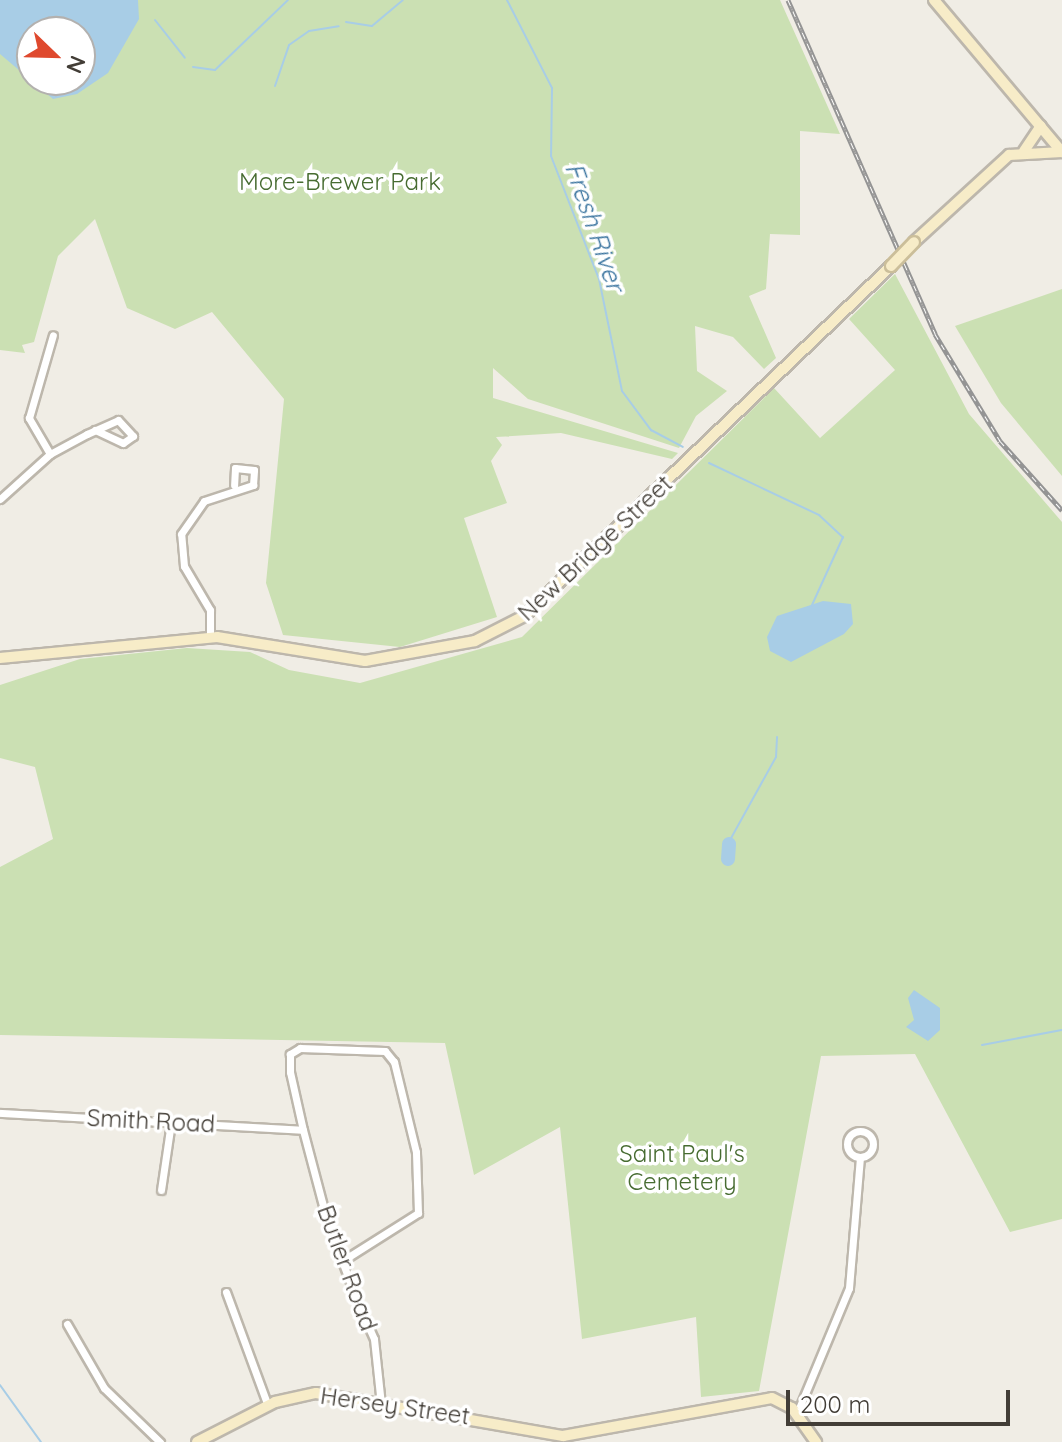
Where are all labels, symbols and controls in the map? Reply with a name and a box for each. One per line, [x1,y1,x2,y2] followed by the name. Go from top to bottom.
[16,16,96,96] north arrow
[60,52,92,78] text: N
[558,159,632,295] water label: Fresh River
[239,168,441,196] park label: More-Brewer Park
[512,469,678,627] street label: New Bridge Street
[86,1103,216,1139] street label: Smith Road
[619,1140,745,1196] park label: Saint Paul's Cemetery
[311,1201,383,1335] street label: Butler Road
[790,1374,1014,1424] scale bar
[318,1381,472,1431] street label: Hersey Street
[800,1389,870,1419] text: 200 m

